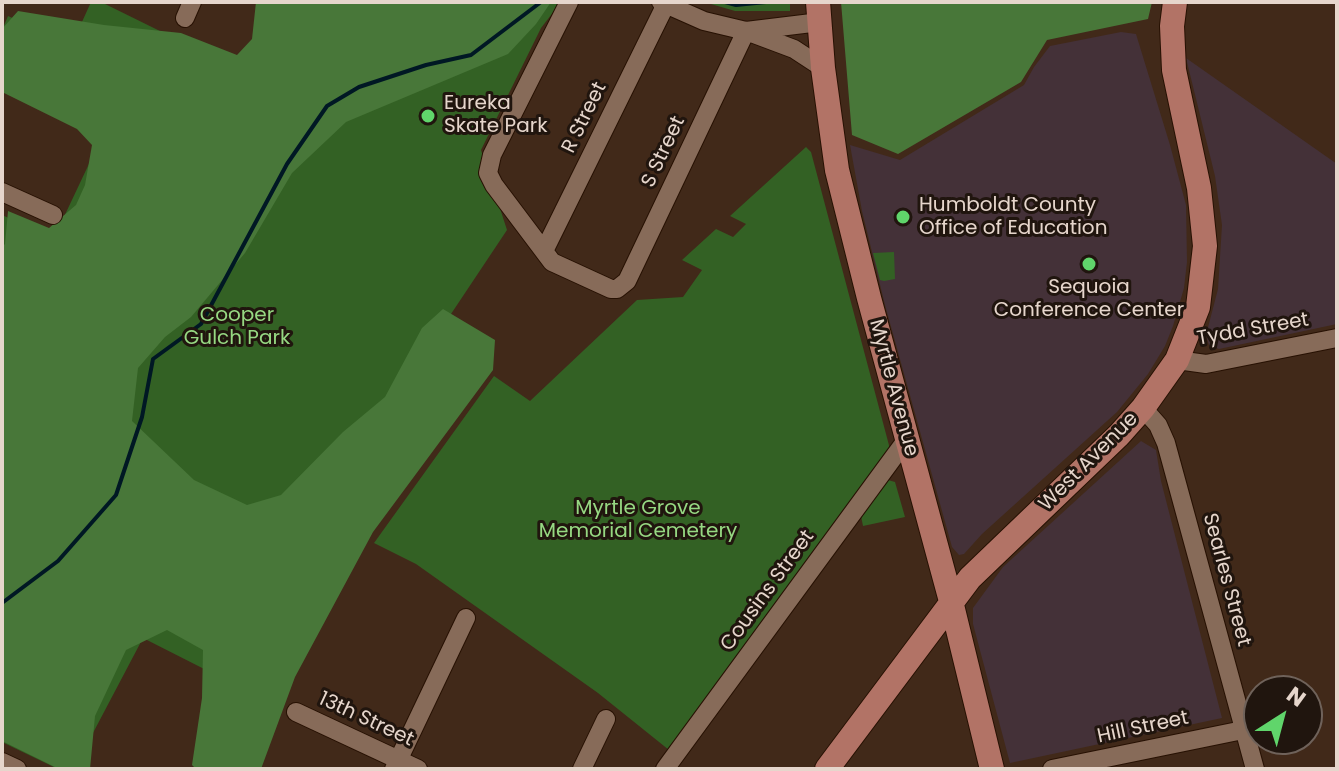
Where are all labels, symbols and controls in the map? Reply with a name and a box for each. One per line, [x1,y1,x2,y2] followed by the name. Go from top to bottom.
[558,79,612,157] street label: R Street
[444,92,547,139] place label: Eureka Skate Park
[419,107,437,125] marker: Eureka Skate Park
[637,113,691,191] street label: S Street
[919,194,1107,241] place label: Humboldt County Office of Education
[894,208,912,226] marker: Humboldt County Office of Education
[1080,255,1098,273] marker: Sequoia Conference Center
[994,276,1184,323] place label: Sequoia Conference Center
[184,304,290,351] park label: Cooper Gulch Park
[1195,308,1311,352] street label: Tydd Street
[863,317,923,459] street label: Myrtle Avenue
[1035,408,1143,516] street label: West Avenue
[539,497,737,544] park label: Myrtle Grove Memorial Cemetery
[1197,511,1255,649] street label: Searles Street
[716,526,820,656] street label: Cousins Street
[1243,675,1323,755] north arrow
[1280,679,1312,714] text: N
[315,688,417,752] street label: 13th Street
[1095,707,1191,749] street label: Hill Street

